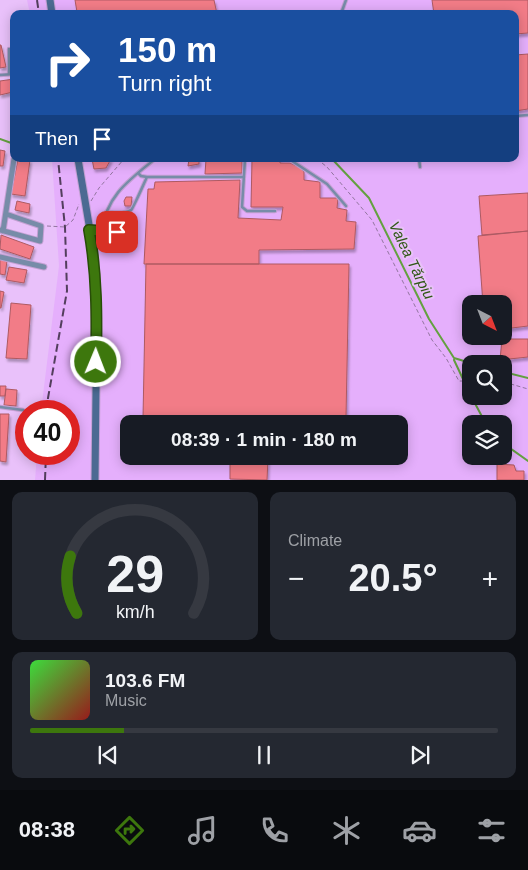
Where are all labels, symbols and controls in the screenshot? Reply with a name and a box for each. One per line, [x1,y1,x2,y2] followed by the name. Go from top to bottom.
[35,30,100,95] icon: right
[118,30,217,69] text: 150 m
[118,71,211,96] text: Turn right
[88,125,116,153] icon: arrive
[35,128,78,149] text: Then
[96,211,138,253] pin
[103,218,131,246] icon: arrive
[386,218,438,302] water label: Valea Tărpiu
[462,295,512,345] north arrow
[462,295,512,465] map controls
[69,335,121,387] position arrow
[462,355,512,405] button: search
[15,400,80,465] speed limit sign: 40
[462,415,512,465] button: layers
[171,429,357,450] text: 08:39 · 1 min · 180 m
[288,532,342,549] text: Climate
[106,545,164,603] text: 29
[348,557,438,599] text: 20.5°
[288,563,304,594] text: −
[482,563,498,594] text: +
[116,602,154,622] text: km/h
[105,670,185,691] text: 103.6 FM
[105,692,147,709] text: Music
[94,741,122,769] icon: previous
[250,741,278,769] icon: pause
[406,741,434,769] icon: next
[112,813,147,848] icon: directions
[185,813,220,848] icon: music
[257,813,292,848] icon: phone
[329,813,364,848] icon: climate
[402,813,437,848] icon: car
[474,813,509,848] icon: filters
[19,817,75,842] text: 08:38

